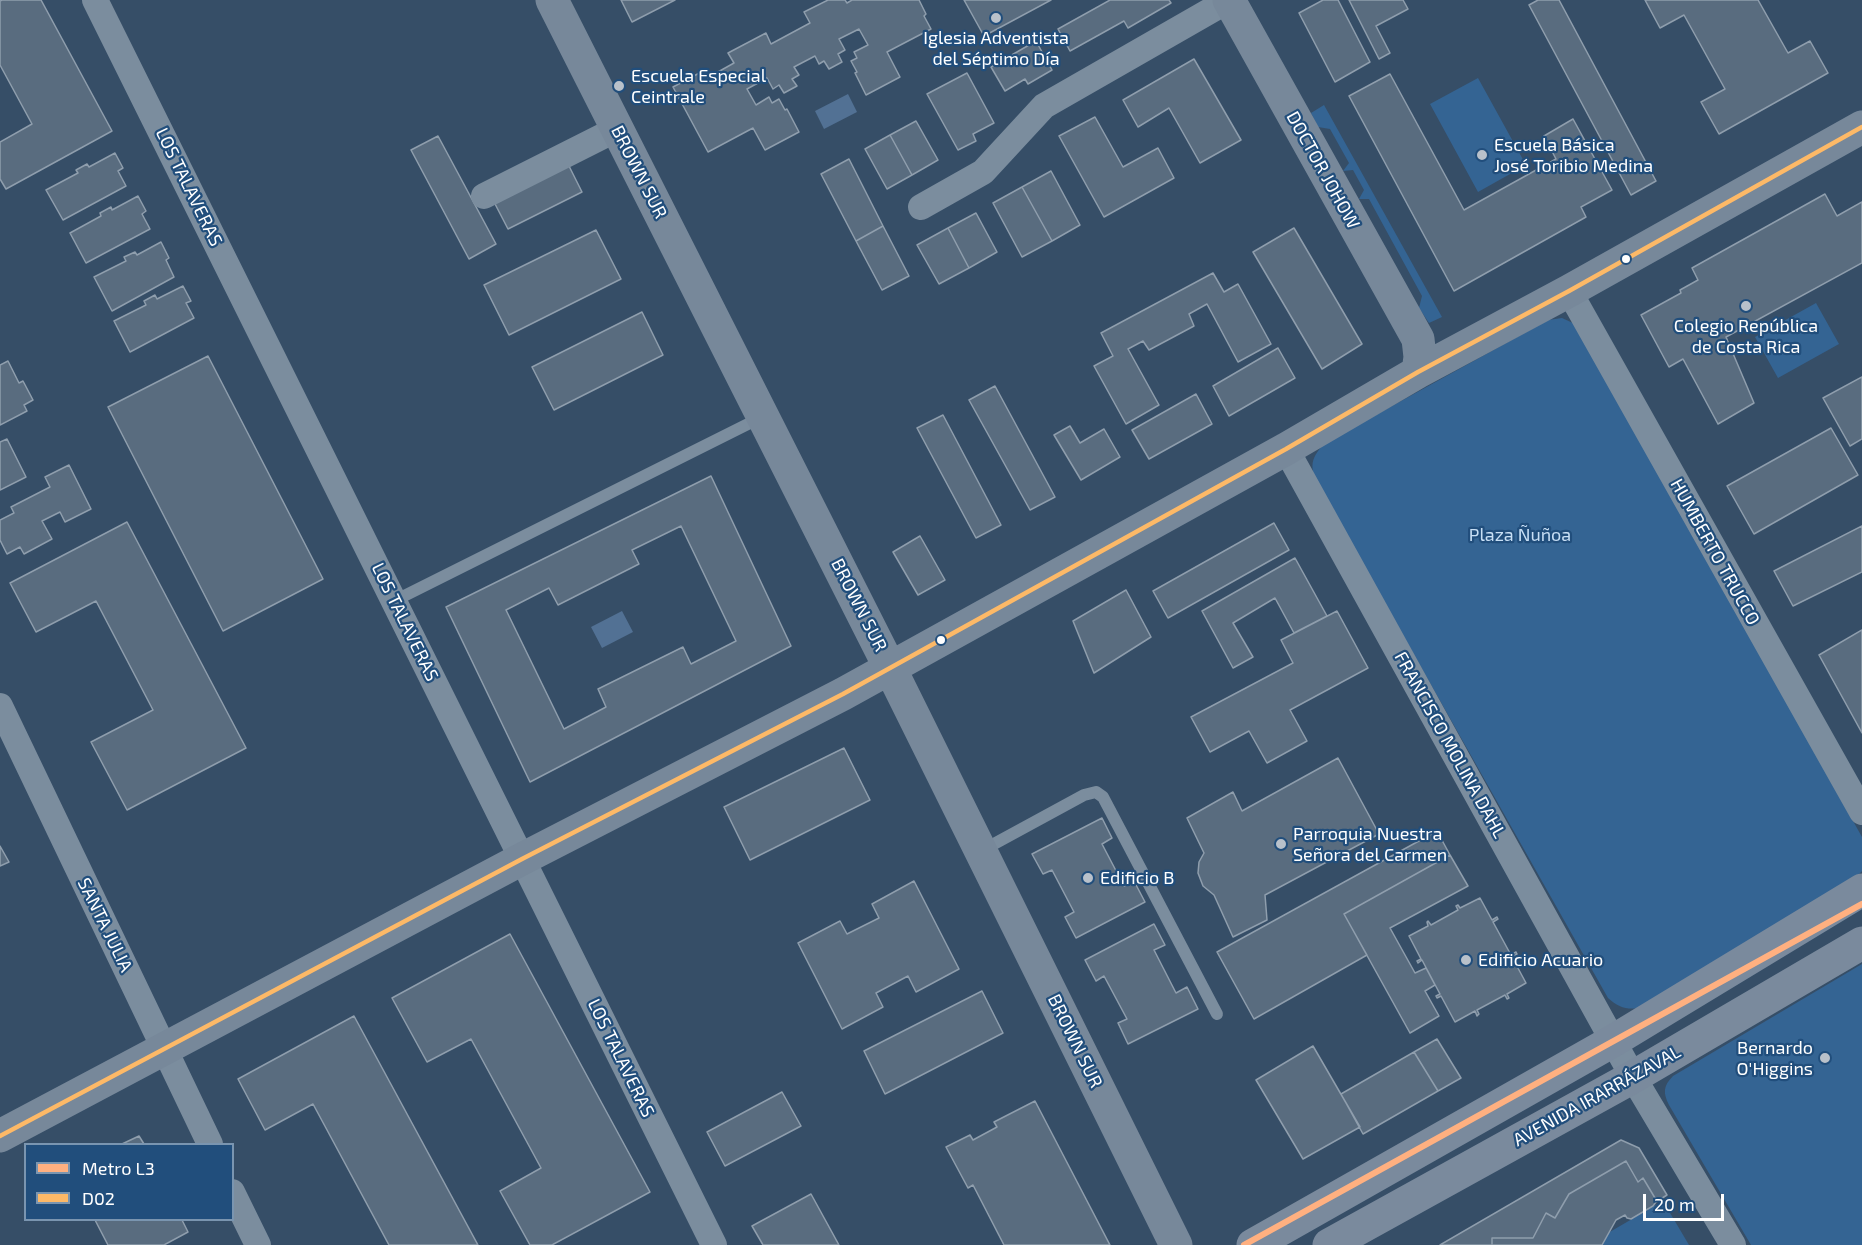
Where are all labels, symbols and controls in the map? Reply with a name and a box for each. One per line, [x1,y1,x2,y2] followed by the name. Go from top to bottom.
[989,11,1003,25] marker: Iglesia Adventista del Séptimo Día
[923,27,1069,70] place label: Iglesia Adventista del Séptimo Día
[631,65,766,107] place label: Escuela Especial Ceintrale
[612,79,626,93] marker: Escuela Especial Ceintrale
[1282,108,1364,232] street label: DOCTOR JOHOW
[606,122,672,222] street label: BROWN SUR
[151,124,227,250] street label: LOS TALAVERAS
[1494,134,1653,176] place label: Escuela Básica José Toribio Medina
[1475,148,1489,162] marker: Escuela Básica José Toribio Medina
[1620,253,1632,265] unlabelled marker
[1739,299,1753,313] marker: Colegio República de Costa Rica
[1674,315,1818,358] place label: Colegio República de Costa Rica
[1666,475,1764,629] street label: HUMBERTO TRUCCO
[1469,524,1571,546] park label: Plaza Ñuñoa
[826,555,892,655] street label: BROWN SUR
[367,559,443,685] street label: LOS TALAVERAS
[935,634,947,646] unlabelled marker
[1390,648,1510,842] street label: FRANCISCO MOLINA DAHL
[1293,823,1447,866] place label: Parroquia Nuestra Señora del Carmen
[1274,837,1288,851] marker: Parroquia Nuestra Señora del Carmen
[1100,867,1174,889] place label: Edificio B
[1081,871,1095,885] marker: Edificio B
[73,874,137,976] street label: SANTA JULIA
[1478,949,1603,971] place label: Edificio Acuario
[1459,953,1473,967] marker: Edificio Acuario
[1043,991,1107,1091] street label: BROWN SUR
[583,995,659,1121] street label: LOS TALAVERAS
[1737,1037,1813,1080] place label: Bernardo O'Higgins
[1509,1041,1685,1151] street label: AVENIDA IRARRÁZAVAL
[1818,1051,1832,1065] marker: Bernardo O'Higgins
[24,1143,234,1221] legend
[82,1157,155,1179] text: Metro L3
[1646,1182,1727,1220] scale bar
[82,1187,115,1209] text: D02
[1654,1193,1695,1215] text: 20 m

